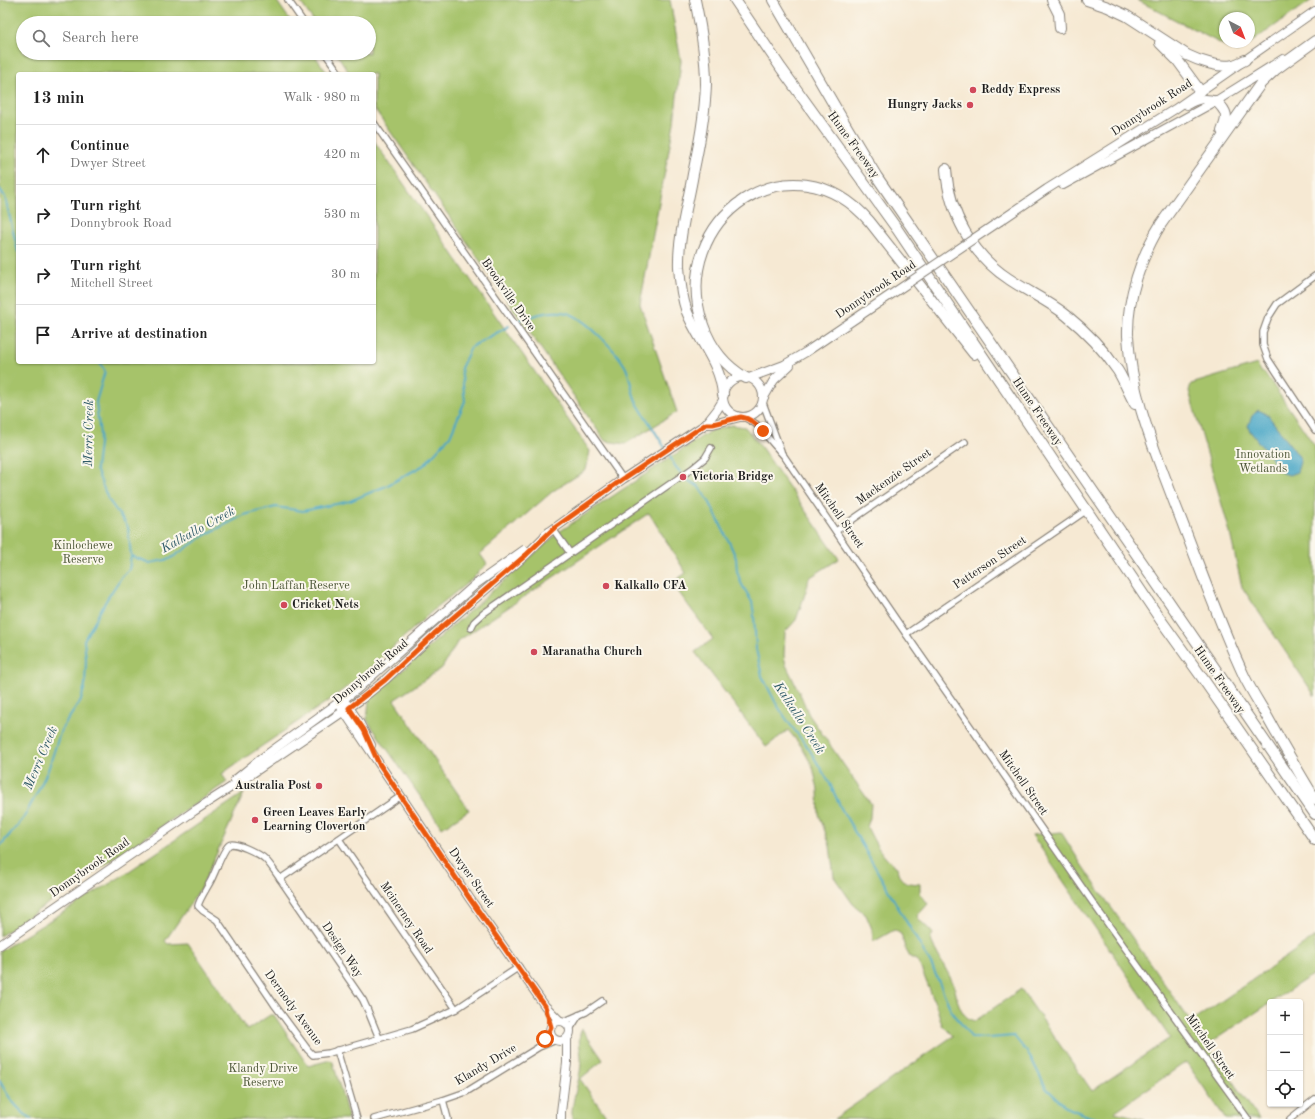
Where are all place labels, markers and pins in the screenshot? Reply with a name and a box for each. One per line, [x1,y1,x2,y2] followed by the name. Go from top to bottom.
[981,84,1060,96] place label: Reddy Express
[968,85,978,95] marker: Reddy Express
[887,99,962,111] place label: Hungry Jacks
[965,100,975,110] marker: Hungry Jacks
[691,471,774,483] place label: Victoria Bridge
[678,472,688,482] marker: Victoria Bridge
[614,580,687,592] place label: Kalkallo CFA
[601,581,611,591] marker: Kalkallo CFA
[292,599,359,611] place label: Cricket Nets
[279,600,289,610] marker: Cricket Nets
[542,646,642,658] place label: Maranatha Church
[529,647,539,657] marker: Maranatha Church
[234,780,312,792] place label: Australia Post
[314,781,324,791] marker: Australia Post
[263,807,367,833] place label: Green Leaves Early Learning Cloverton
[250,815,260,825] marker: Green Leaves Early Learning Cloverton

